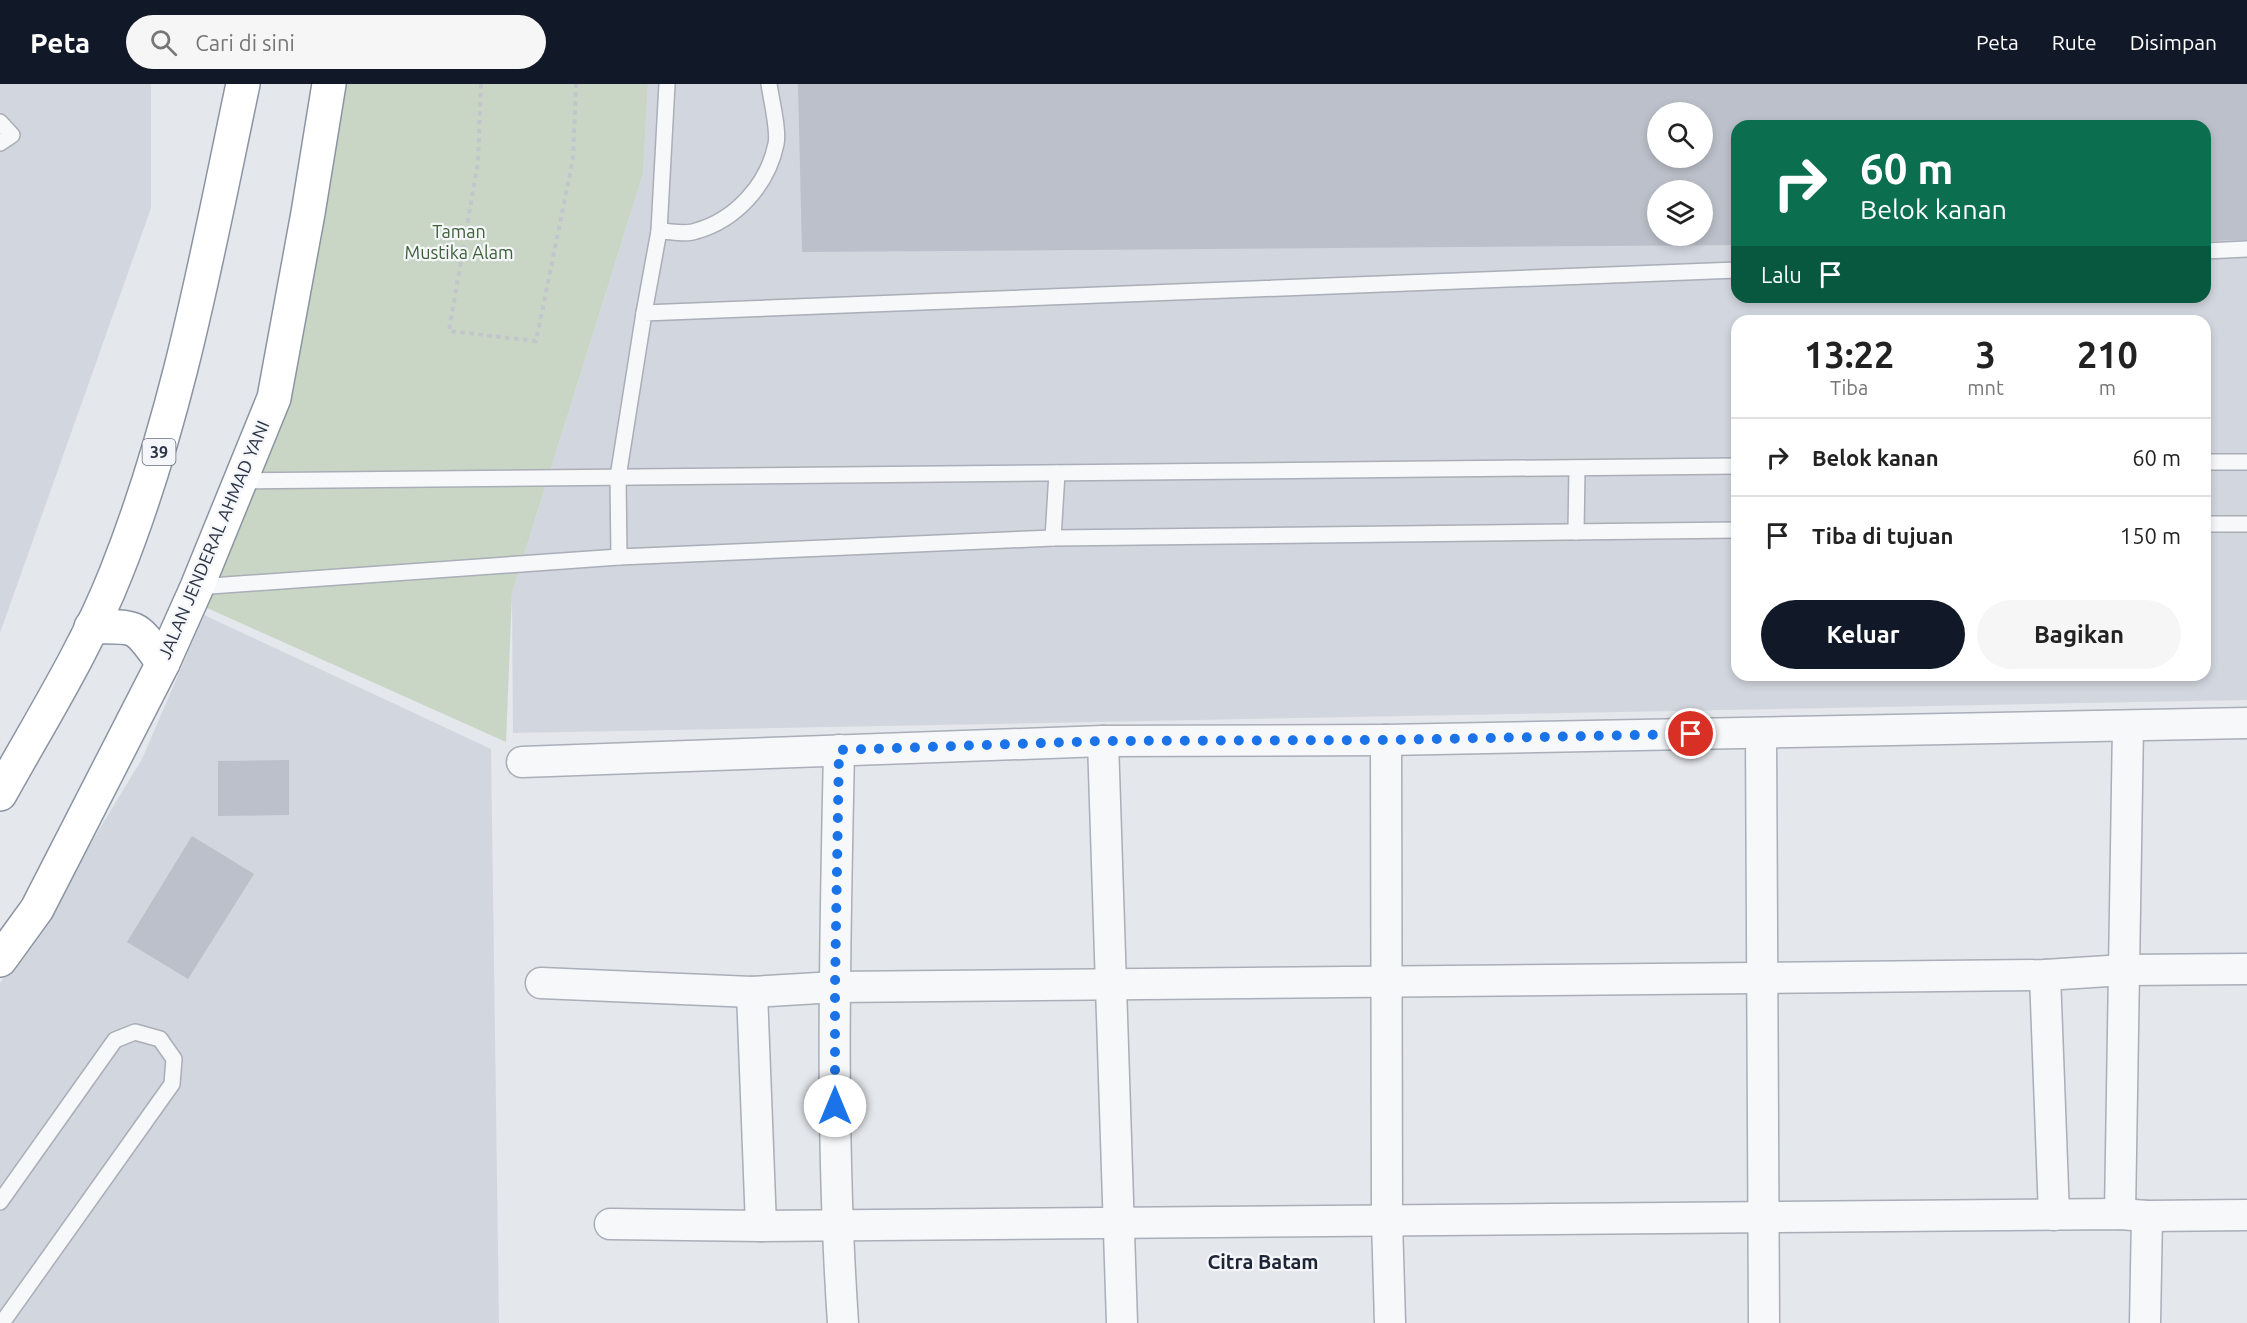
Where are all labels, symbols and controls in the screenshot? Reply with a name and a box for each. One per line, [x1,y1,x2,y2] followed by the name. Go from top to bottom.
[126,15,546,69] search box
[147,26,180,59] icon: search
[30,27,90,58] text: Peta
[195,30,295,55] text: Cari di sini
[1976,30,2019,54] text: Peta
[2052,30,2097,54] text: Rute
[2130,30,2217,54] text: Disimpan
[1647,102,1713,246] map controls
[1647,102,1713,168] button: search
[1761,144,1839,222] icon: right
[1860,145,1954,192] text: 60 m
[1647,180,1713,246] button: layers
[1860,194,2007,224] text: Belok kanan
[405,221,513,262] park label: Taman Mustika Alam
[1814,258,1847,291] icon: arrive
[1761,262,1802,287] text: Lalu
[1804,334,1894,375] text: 13:22
[1975,334,1996,375] text: 3
[2077,334,2138,375] text: 210
[1830,376,1868,399] text: Tiba
[1967,376,2004,399] text: mnt
[2099,376,2116,399] text: m
[154,417,272,662] street label: JALAN JENDERAL AHMAD YANI
[142,439,176,465] road number: 39
[1761,441,1794,474] icon: right
[1812,445,1939,470] text: Belok kanan
[2132,445,2181,470] text: 60 m
[1761,519,1794,552] icon: arrive
[1812,523,1953,548] text: Tiba di tujuan
[2120,523,2181,548] text: 150 m
[1761,600,1965,669] button: Keluar
[1977,600,2181,669] button: Bagikan
[1665,708,1716,759] pin
[1674,717,1707,750] icon: arrive
[803,1074,867,1138] position arrow
[1207,1250,1319,1273] district label: Citra Batam

